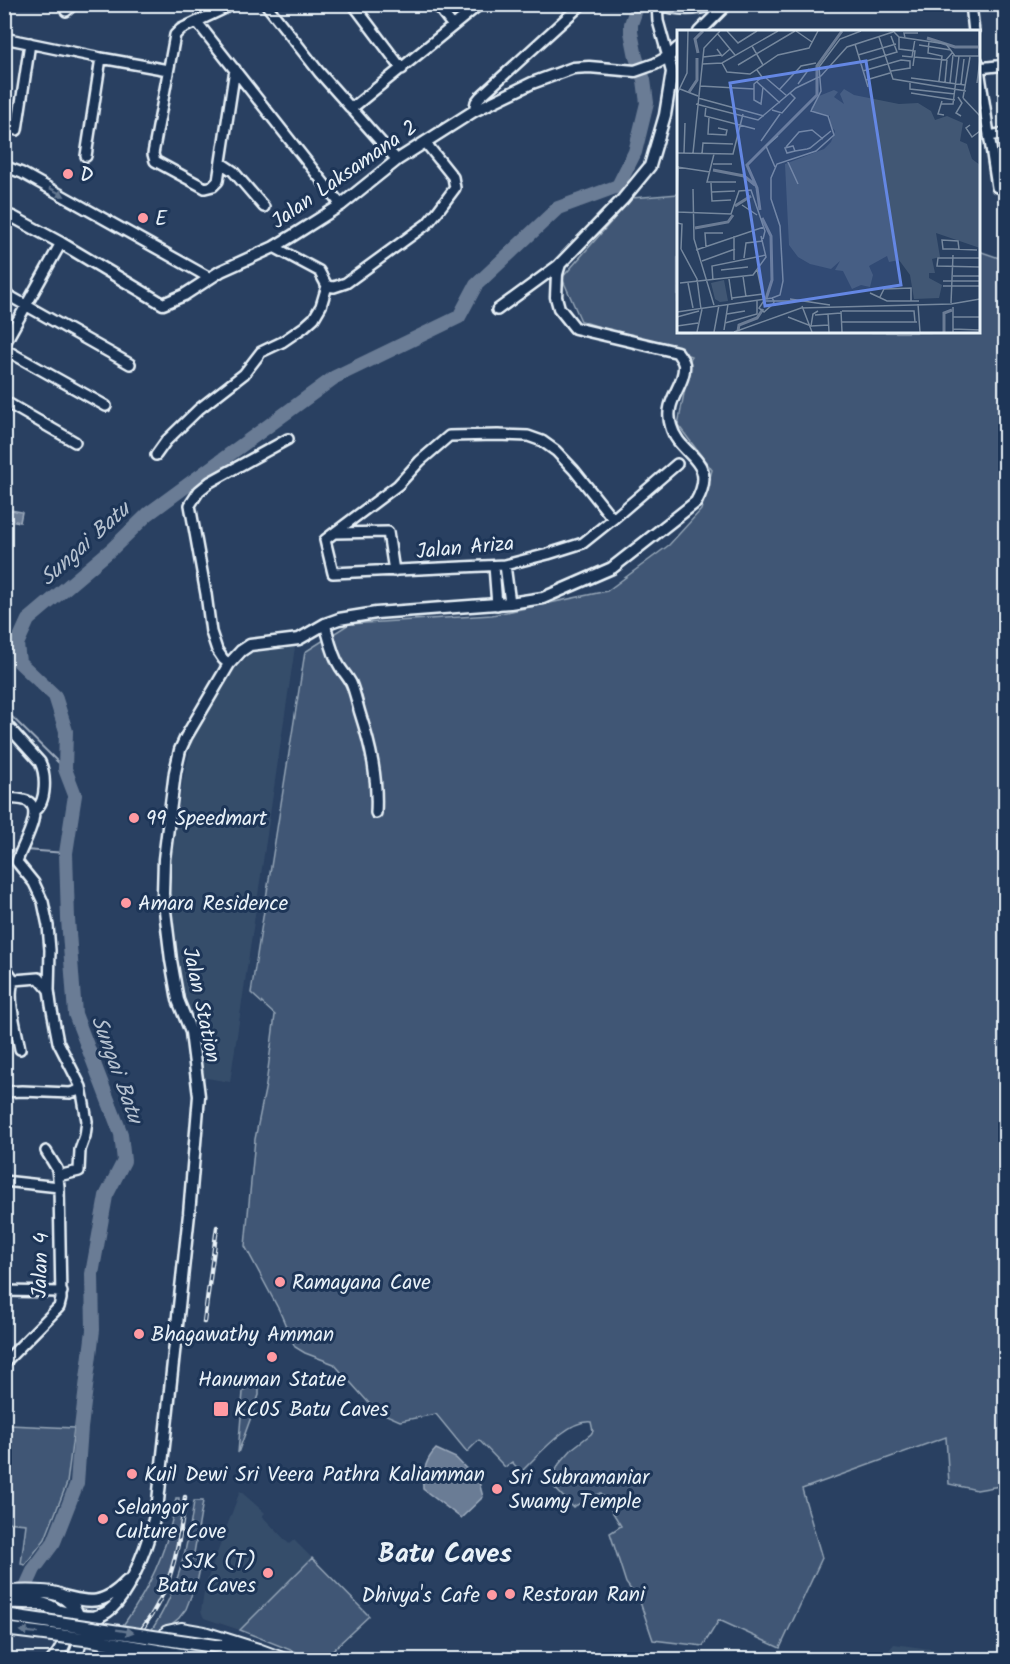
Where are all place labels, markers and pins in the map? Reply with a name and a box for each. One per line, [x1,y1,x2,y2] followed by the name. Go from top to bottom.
[80,159,94,192] place label: D
[61,167,75,181] marker: D
[155,203,168,236] place label: E
[136,211,150,225] marker: E
[146,803,268,836] place label: 99 Speedmart
[127,811,141,825] marker: 99 Speedmart
[138,888,289,921] place label: Amara Residence
[119,896,133,910] marker: Amara Residence
[292,1267,431,1300] place label: Ramayana Cave
[273,1275,287,1289] marker: Ramayana Cave
[151,1319,334,1352] place label: Bhagawathy Amman
[132,1327,146,1341] marker: Bhagawathy Amman
[265,1350,279,1364] marker: Hanuman Statue
[198,1364,347,1397] place label: Hanuman Statue
[234,1394,389,1427] place label: KC05 Batu Caves
[212,1400,230,1418] marker: KC05 Batu Caves
[144,1459,485,1492] place label: Kuil Dewi Sri Veera Pathra Kaliamman
[509,1462,650,1519] place label: Sri Subramaniar Swamy Temple
[125,1467,139,1481] marker: Kuil Dewi Sri Veera Pathra Kaliamman
[490,1482,504,1496] marker: Sri Subramaniar Swamy Temple
[115,1492,227,1549] place label: Selangor Culture Cove
[96,1512,110,1526] marker: Selangor Culture Cove
[156,1546,256,1603] place label: SJK (T) Batu Caves
[261,1566,275,1580] marker: SJK (T) Batu Caves
[522,1579,646,1612] place label: Restoran Rani
[361,1580,481,1613] place label: Dhivya's Cafe
[503,1587,517,1601] marker: Restoran Rani
[485,1588,499,1602] marker: Dhivya's Cafe

